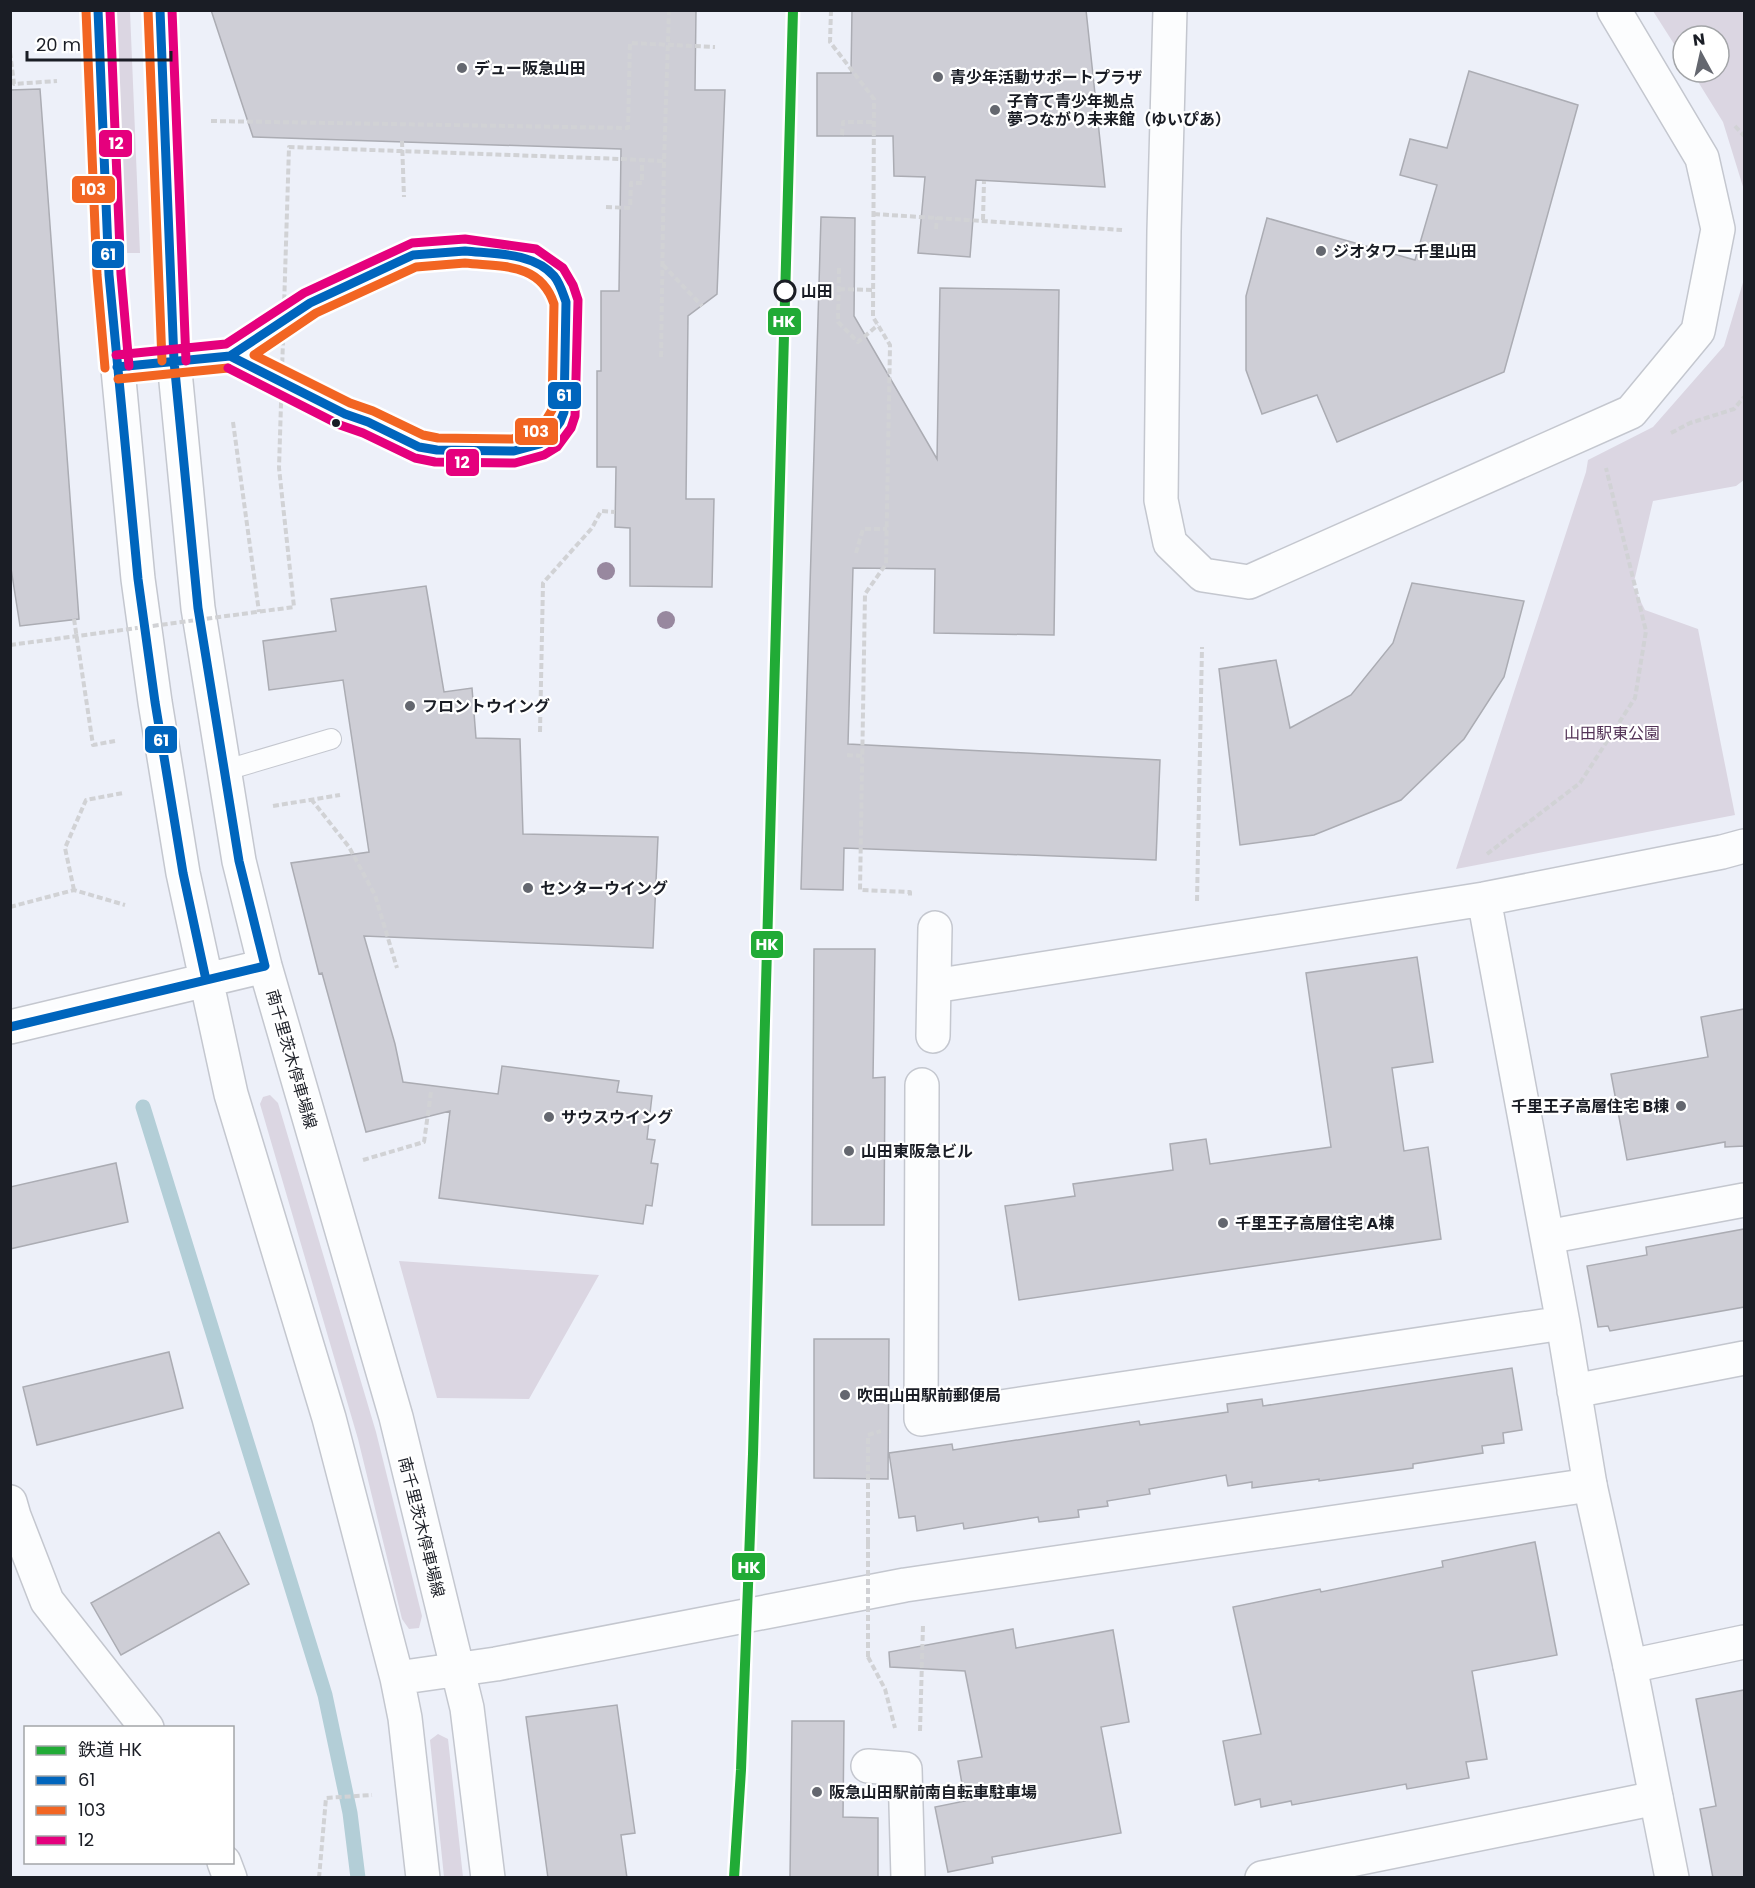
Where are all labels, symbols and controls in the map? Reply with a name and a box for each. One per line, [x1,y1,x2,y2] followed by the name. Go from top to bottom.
[27,24,171,62] scale bar
[1671,24,1731,84] north arrow
[1691,27,1707,52] text: N
[36,32,81,57] text: 20 m
[474,57,586,80] place label: デュー阪急山田
[455,61,469,75] marker: デュー阪急山田
[950,66,1142,89] place label: 青少年活動サポートプラザ
[931,70,945,84] marker: 青少年活動サポートプラザ
[1007,90,1231,131] place label: 子育て青少年拠点 夢つながり未来館（ゆいぴあ）
[988,103,1002,117] marker: 子育て青少年拠点 夢つながり未来館（ゆいぴあ）
[98,129,133,158] line badge: 12
[108,132,124,155] text: 12
[71,175,116,204] line badge: 103
[80,178,106,201] text: 103
[91,240,125,269] line badge: 61
[1333,240,1477,263] place label: ジオタワー千里山田
[100,243,116,266] text: 61
[1314,244,1328,258] marker: ジオタワー千里山田
[774,280,796,302] marker: 山田
[801,280,833,303] place label: 山田
[767,307,802,336] line badge: HK
[773,310,795,333] text: HK
[547,381,582,410] line badge: 61
[556,384,572,407] text: 61
[330,417,342,429] unlabelled marker
[514,417,559,446] line badge: 103
[523,420,549,443] text: 103
[445,448,480,477] line badge: 12
[454,451,470,474] text: 12
[422,695,550,718] place label: フロントウイング
[403,699,417,713] marker: フロントウイング
[1564,722,1660,745] park label: 山田駅東公園
[144,725,178,754] line badge: 61
[153,729,169,752] text: 61
[540,877,668,900] place label: センターウイング
[521,881,535,895] marker: センターウイング
[750,930,784,959] line badge: HK
[756,933,778,956] text: HK
[261,987,322,1132] street label: 南千里茨木停車場線
[1511,1095,1669,1118] place label: 千里王子高層住宅 B棟
[1674,1099,1688,1113] marker: 千里王子高層住宅 B棟
[561,1106,673,1129] place label: サウスウイング
[542,1110,556,1124] marker: サウスウイング
[861,1140,973,1163] place label: 山田東阪急ビル
[842,1144,856,1158] marker: 山田東阪急ビル
[1235,1212,1394,1235] place label: 千里王子高層住宅 A棟
[1216,1216,1230,1230] marker: 千里王子高層住宅 A棟
[857,1384,1001,1407] place label: 吹田山田駅前郵便局
[838,1388,852,1402] marker: 吹田山田駅前郵便局
[393,1454,450,1600] street label: 南千里茨木停車場線
[731,1552,766,1581] line badge: HK
[738,1556,760,1579] text: HK
[24,1726,234,1864] legend
[78,1737,142,1762] text: 鉄道 HK
[78,1767,95,1792] text: 61
[829,1781,1037,1804] place label: 阪急山田駅前南自転車駐車場
[810,1785,824,1799] marker: 阪急山田駅前南自転車駐車場
[78,1797,106,1822] text: 103
[78,1827,94,1852] text: 12

